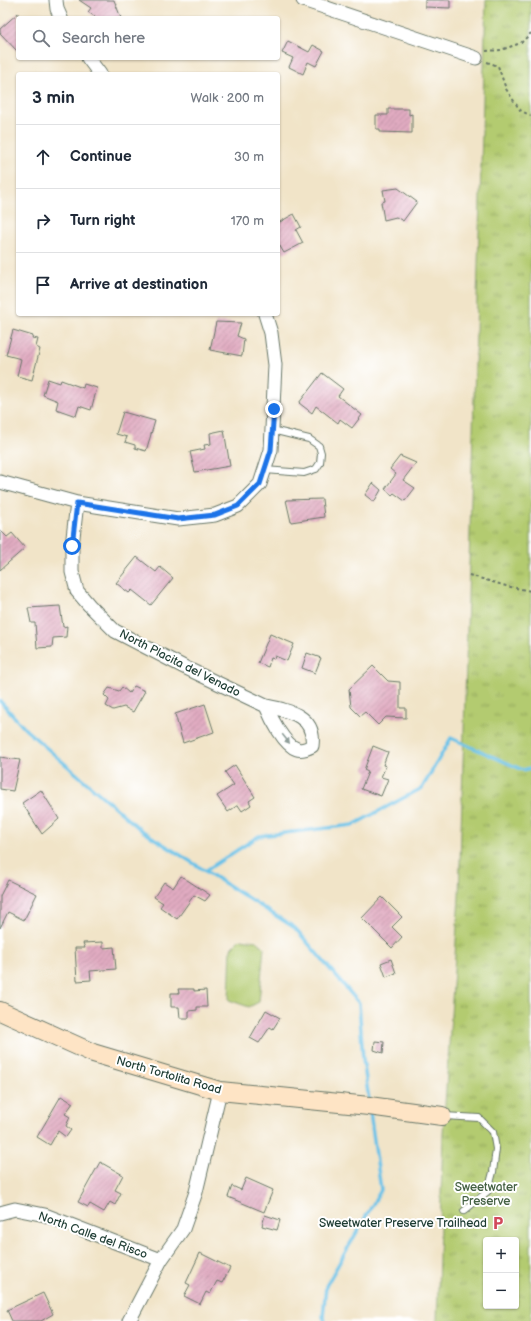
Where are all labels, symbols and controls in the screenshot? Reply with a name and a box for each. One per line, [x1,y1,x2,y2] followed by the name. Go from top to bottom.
[16,16,280,60] search box
[30,27,52,49] icon: search
[62,29,145,48] text: Search here
[32,88,75,108] text: 3 min
[191,90,264,106] text: Walk · 200 m
[32,146,54,168] icon: ahead
[70,147,132,166] text: Continue
[234,149,264,165] text: 30 m
[32,210,54,232] icon: right
[70,211,135,230] text: Turn right
[231,213,264,229] text: 170 m
[32,274,54,296] icon: arrive
[70,275,208,294] text: Arrive at destination
[265,400,283,418] route end
[63,537,81,555] route start
[117,626,243,701] street label: North Placita del Venado
[282,734,290,744] one-way arrow
[115,1053,223,1098] street label: North Tortolita Road
[455,1180,518,1209] park label: Sweetwater Preserve
[36,1209,150,1262] street label: North Calle del Risco
[490,1215,506,1231] parking icon: Sweetwater Preserve Trailhead
[319,1216,487,1231] place label: Sweetwater Preserve Trailhead
[483,1237,519,1309] map controls
[483,1237,519,1273] button: +
[483,1273,519,1309] button: −

